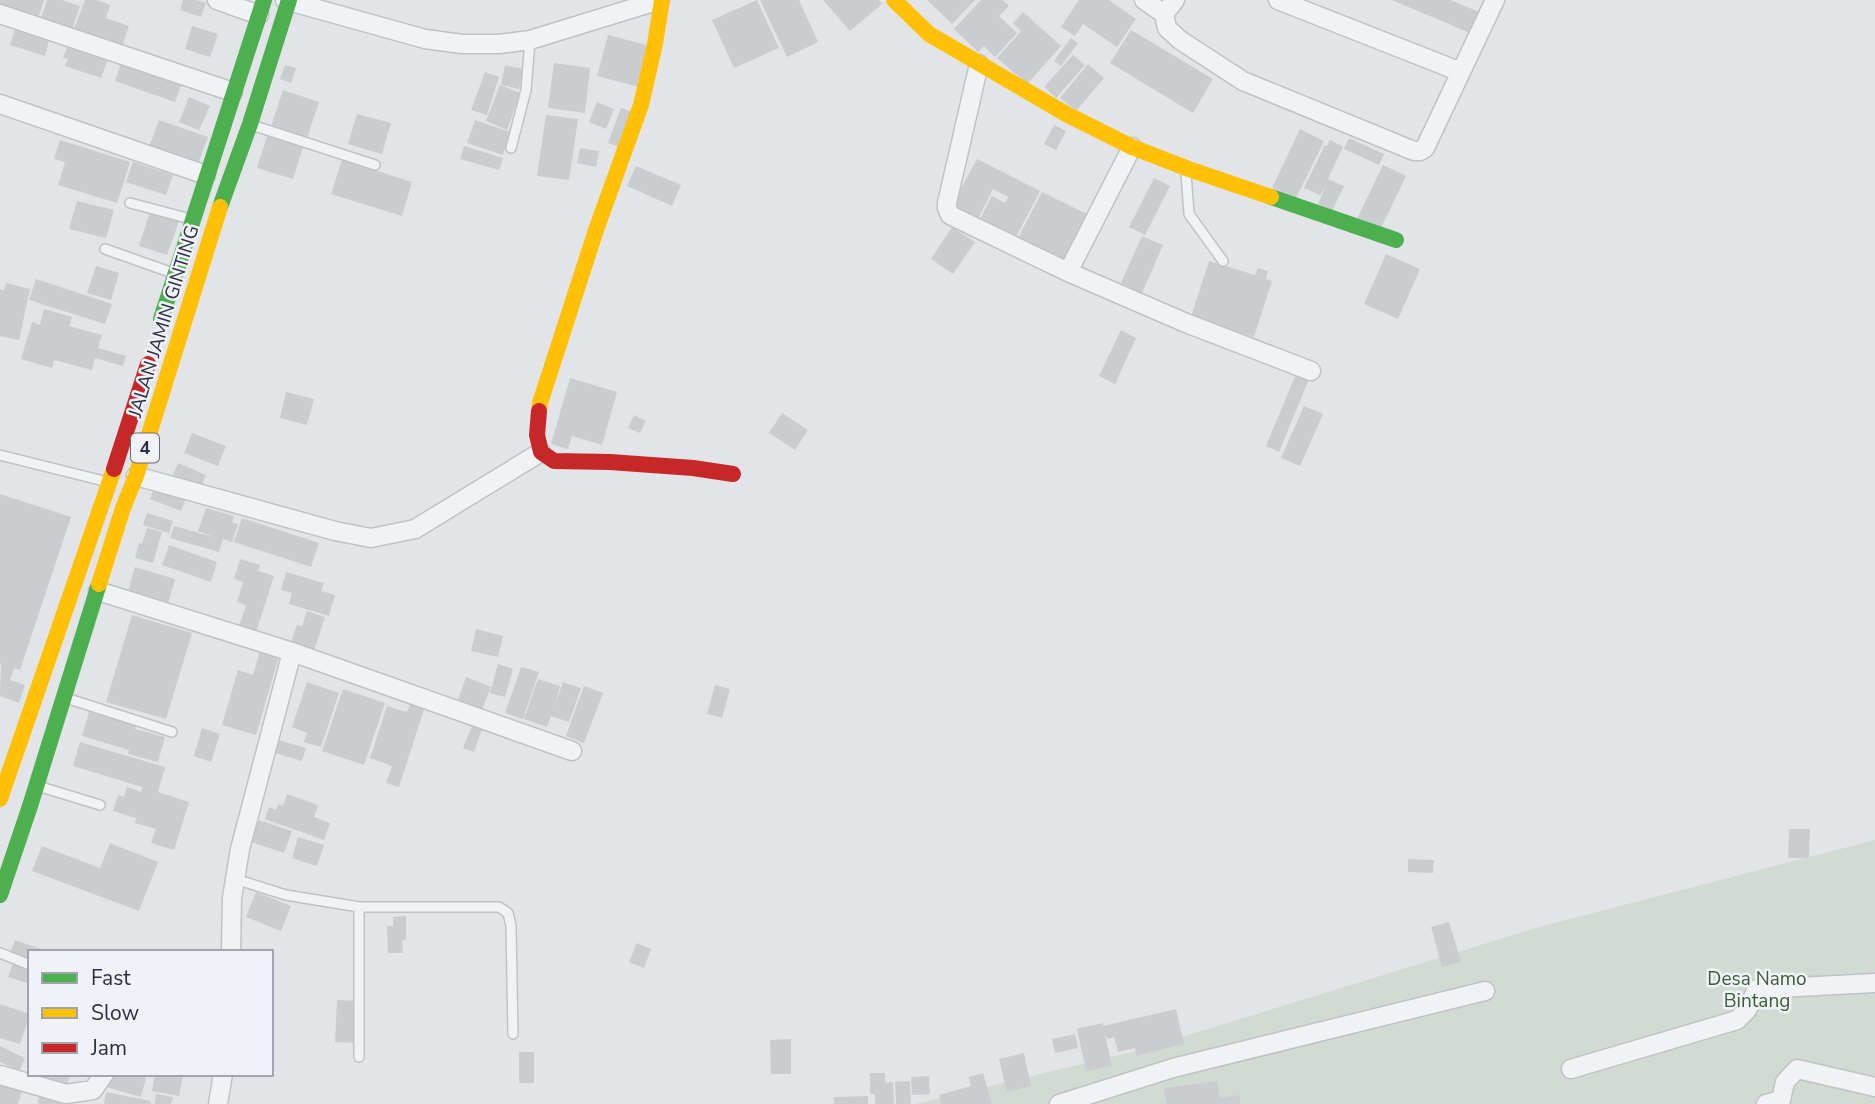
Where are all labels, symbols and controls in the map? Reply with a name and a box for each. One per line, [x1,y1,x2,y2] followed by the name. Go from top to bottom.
[122,222,206,422] street label: JALAN JAMIN GINTING
[131,434,159,462] road number: 4
[28,950,273,1076] legend
[91,964,131,992] text: Fast
[1707,966,1807,1014] park label: Desa Namo Bintang
[91,999,140,1027] text: Slow
[90,1034,127,1062] text: Jam

